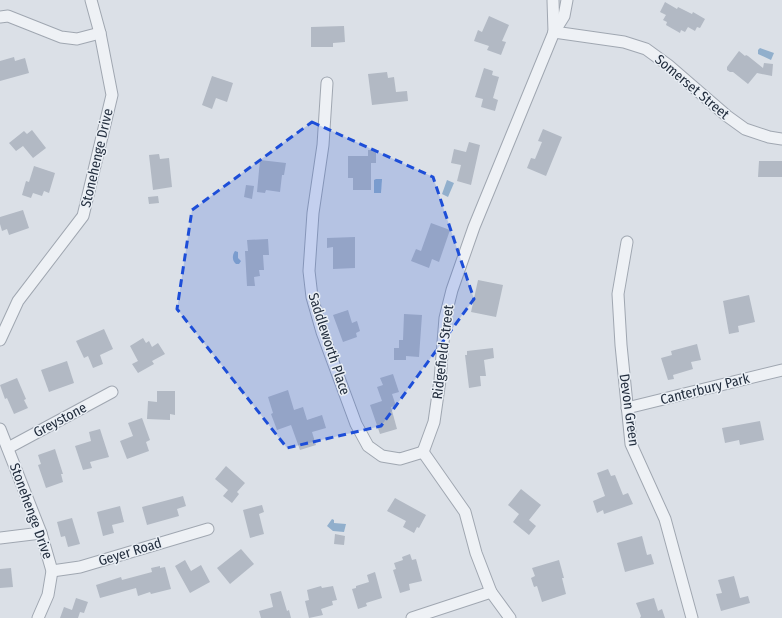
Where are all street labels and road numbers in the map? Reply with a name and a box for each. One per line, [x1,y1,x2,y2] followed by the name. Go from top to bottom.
[651,51,733,123] street label: Somerset Street
[77,107,117,209] street label: Stonehenge Drive
[304,291,354,397] street label: Saddleworth Place
[429,303,457,400] street label: Ridgefield Street
[659,370,752,408] street label: Canterbury Park
[616,373,642,447] street label: Devon Green
[31,399,89,441] street label: Greystone
[6,461,56,561] street label: Stonehenge Drive
[96,534,164,570] street label: Geyer Road

